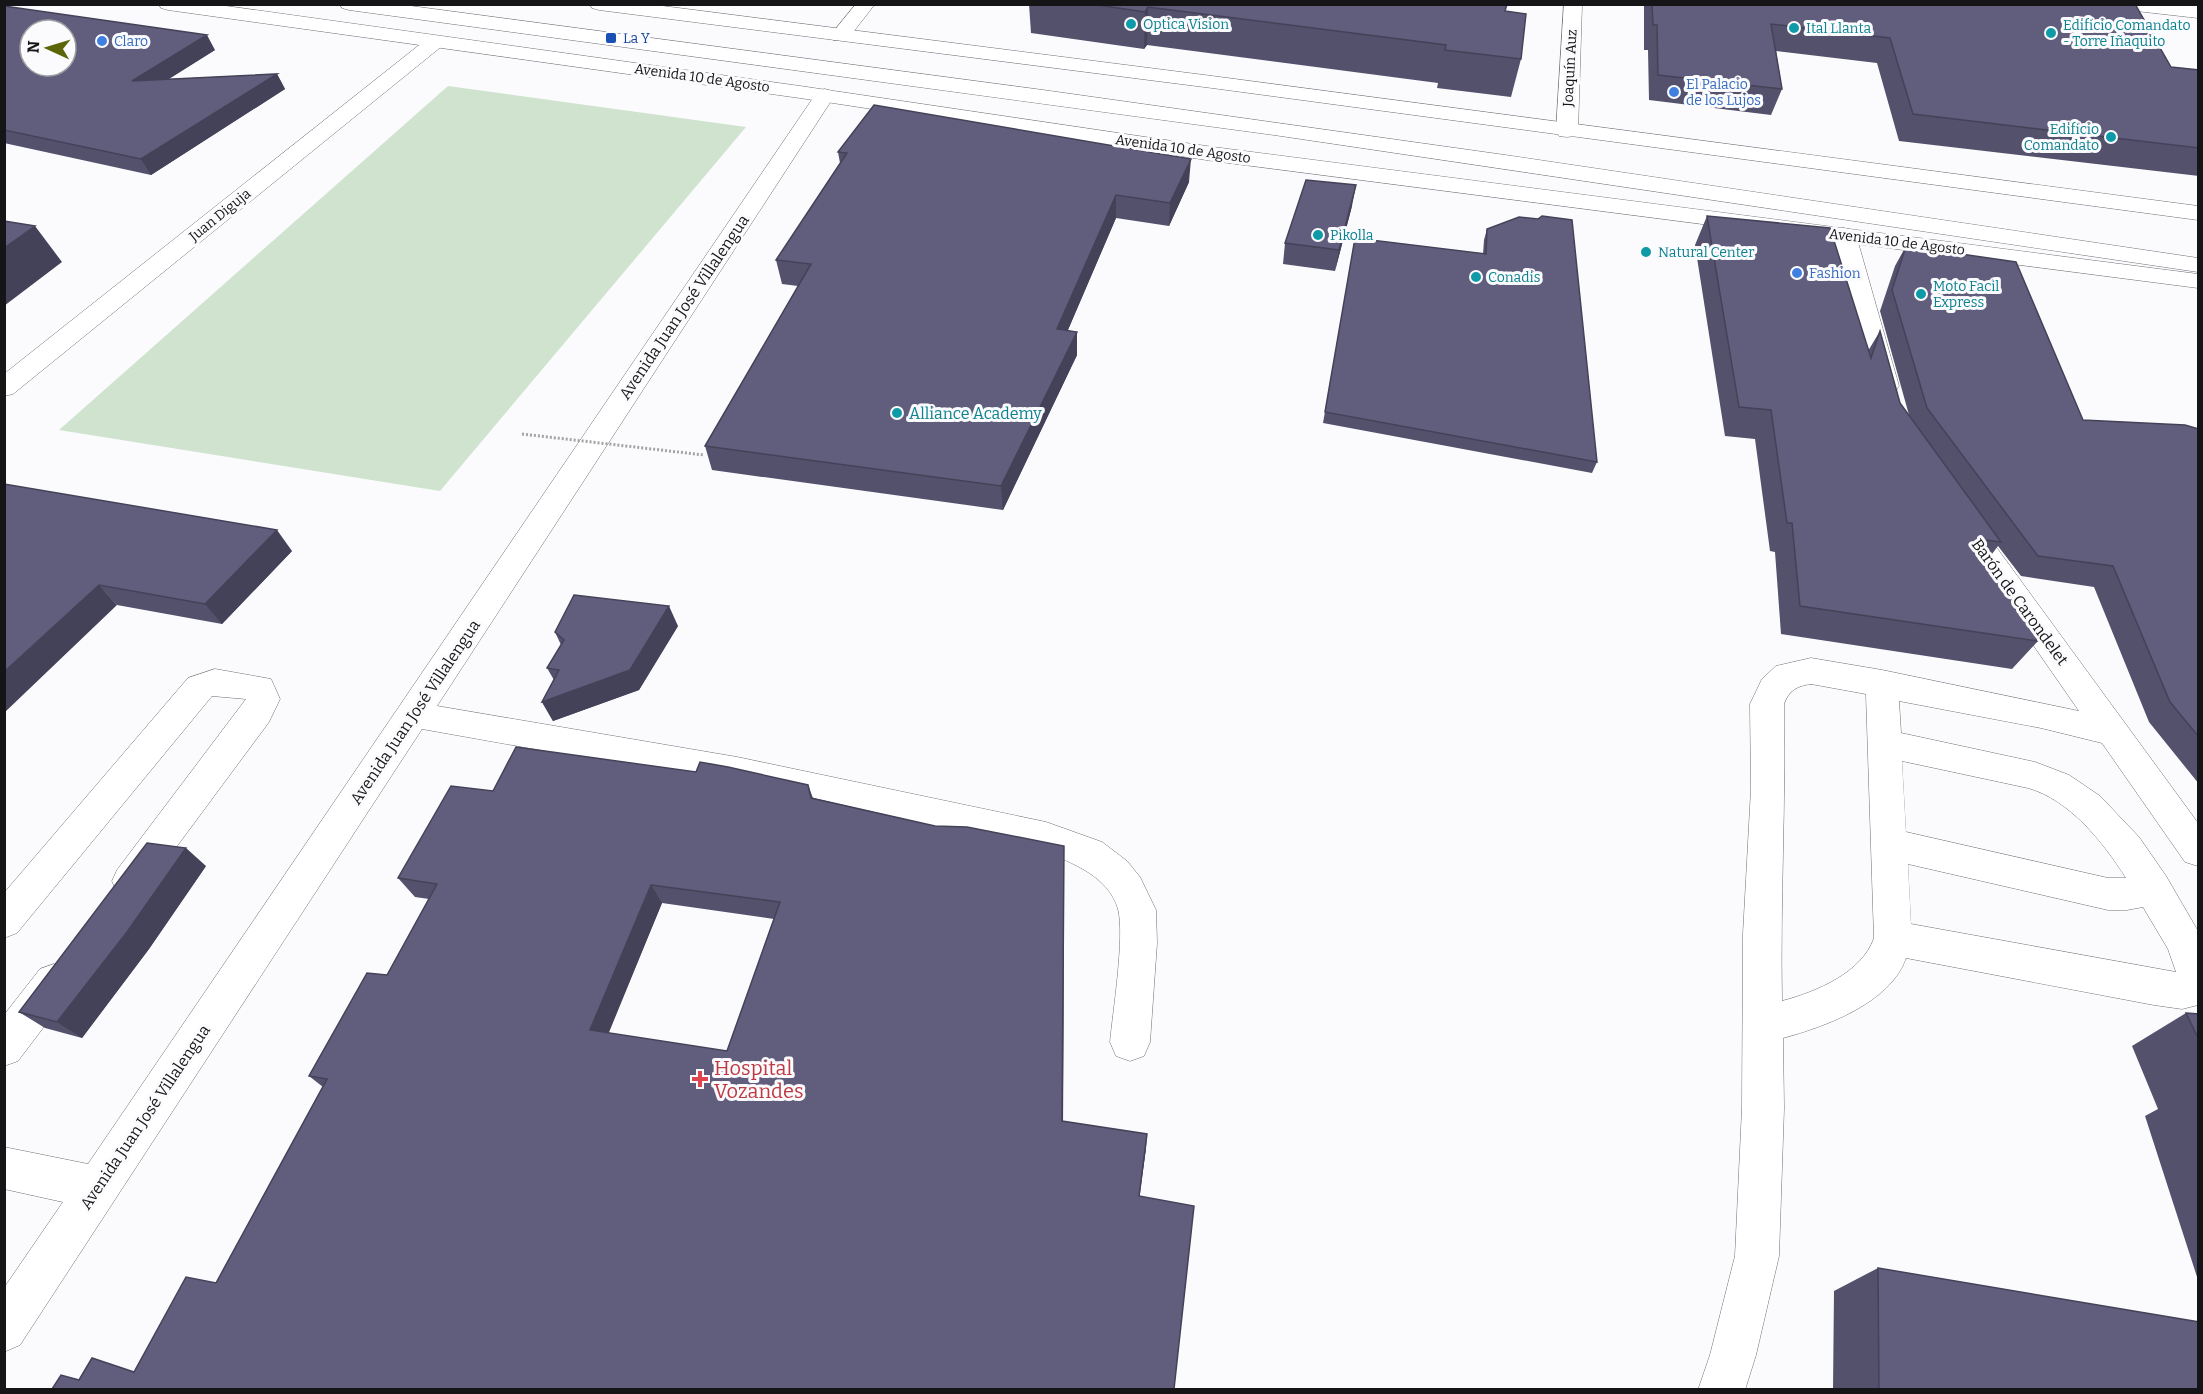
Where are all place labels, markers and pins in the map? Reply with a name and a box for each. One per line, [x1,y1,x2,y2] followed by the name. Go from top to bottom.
[1143,16,1229,33] place label: Optica Vision
[1124,17,1138,31] marker: Optica Vision
[2063,17,2190,50] place label: Edificio Comandato - Torre Iñaquito
[1806,20,1871,37] place label: Ital Llanta
[1787,21,1801,35] marker: Ital Llanta
[2044,26,2058,40] marker: Edificio Comandato - Torre Iñaquito
[623,30,650,47] place label: La Y
[604,31,618,45] marker: La Y
[114,33,148,50] place label: Claro
[95,34,109,48] marker: Claro
[1686,76,1761,109] place label: El Palacio de los Lujos
[1667,85,1681,99] marker: El Palacio de los Lujos
[2024,121,2099,154] place label: Edificio Comandato
[2104,130,2118,144] marker: Edificio Comandato
[1330,227,1374,244] place label: Pikolla
[1311,228,1325,242] marker: Pikolla
[1658,244,1754,261] place label: Natural Center
[1639,245,1653,259] marker: Natural Center
[1809,265,1861,282] place label: Fashion
[1790,266,1804,280] marker: Fashion
[1488,269,1540,286] place label: Conadis
[1469,270,1483,284] marker: Conadis
[1933,278,1999,311] place label: Moto Facil Express
[1914,287,1928,301] marker: Moto Facil Express
[909,404,1042,423] place label: Alliance Academy
[890,406,904,420] marker: Alliance Academy
[714,1056,803,1103] place label: Hospital Vozandes
[691,1070,709,1088] marker: Hospital Vozandes

